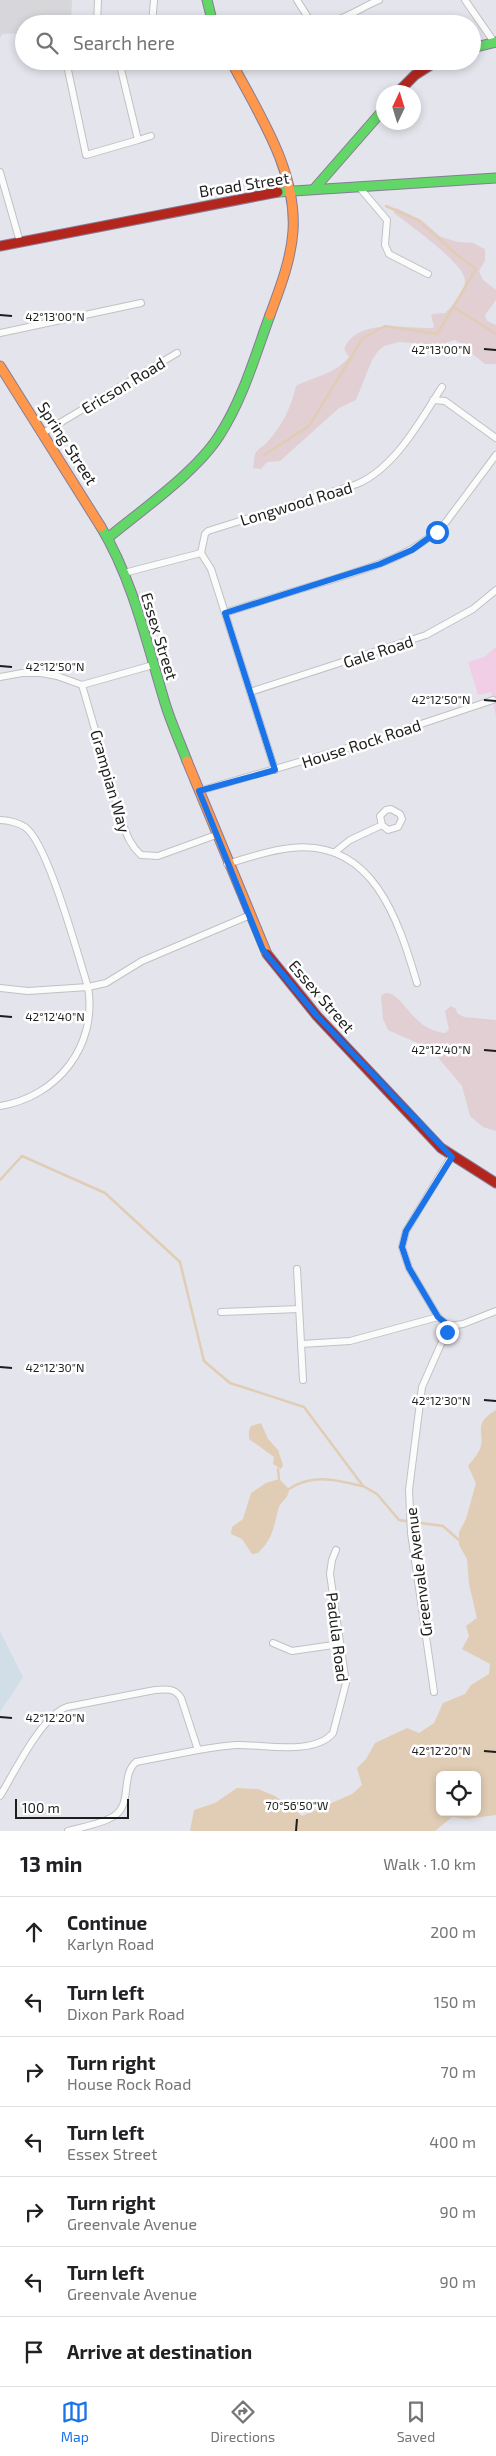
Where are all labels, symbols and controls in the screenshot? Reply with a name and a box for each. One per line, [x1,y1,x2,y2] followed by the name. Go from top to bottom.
[15,15,481,70] search box
[33,29,61,57] icon: search
[73,31,175,54] text: Search here
[376,85,421,130] north arrow
[197,167,291,201] street label: Broad Street
[25,309,85,323] text: 42°13'00"N
[411,342,471,356] text: 42°13'00"N
[78,353,168,417] street label: Ericson Road
[34,398,102,488] street label: Spring Street
[238,477,354,529] street label: Longwood Road
[426,521,449,544] route start
[138,590,182,682] street label: Essex Street
[341,631,415,671] street label: Gale Road
[26,659,84,673] text: 42°12'50"N
[412,692,470,706] text: 42°12'50"N
[299,715,423,771] street label: House Rock Road
[87,727,135,835] street label: Grampian Way
[285,956,359,1036] street label: Essex Street
[25,1009,85,1023] text: 42°12'40"N
[411,1042,471,1056] text: 42°12'40"N
[436,1321,459,1344] route end
[25,1360,85,1374] text: 42°12'30"N
[411,1393,471,1407] text: 42°12'30"N
[401,1506,435,1638] street label: Greenvale Avenue
[323,1591,353,1683] street label: Padula Road
[25,1710,85,1724] text: 42°12'20"N
[411,1743,471,1757] text: 42°12'20"N
[436,1771,481,1816] map controls
[436,1771,481,1816] button: locate
[15,1796,129,1819] scale bar
[266,1798,328,1812] text: 70°56'50"W
[22,1799,60,1816] text: 100 m
[20,1851,82,1876] text: 13 min
[383,1854,476,1873] text: Walk · 1.0 km
[67,1911,147,1934] text: Continue
[20,1918,48,1946] icon: ahead
[430,1922,476,1941] text: 200 m
[67,1934,154,1953] text: Karlyn Road
[67,1981,144,2004] text: Turn left
[20,1988,48,2016] icon: left
[434,1992,476,2011] text: 150 m
[67,2004,185,2023] text: Dixon Park Road
[67,2051,155,2074] text: Turn right
[20,2058,48,2086] icon: right
[441,2062,476,2081] text: 70 m
[67,2074,191,2093] text: House Rock Road
[67,2121,144,2144] text: Turn left
[20,2128,48,2156] icon: left
[429,2132,476,2151] text: 400 m
[67,2144,157,2163] text: Essex Street
[67,2191,155,2214] text: Turn right
[20,2198,48,2226] icon: right
[440,2202,476,2221] text: 90 m
[67,2214,197,2233] text: Greenvale Avenue
[67,2261,144,2284] text: Turn left
[20,2268,48,2296] icon: left
[440,2272,476,2291] text: 90 m
[67,2284,197,2303] text: Greenvale Avenue
[20,2338,48,2366] icon: arrive
[67,2340,252,2363] text: Arrive at destination
[61,2398,89,2445] tab: Map
[211,2398,275,2445] tab: Directions
[397,2398,435,2445] tab: Saved

